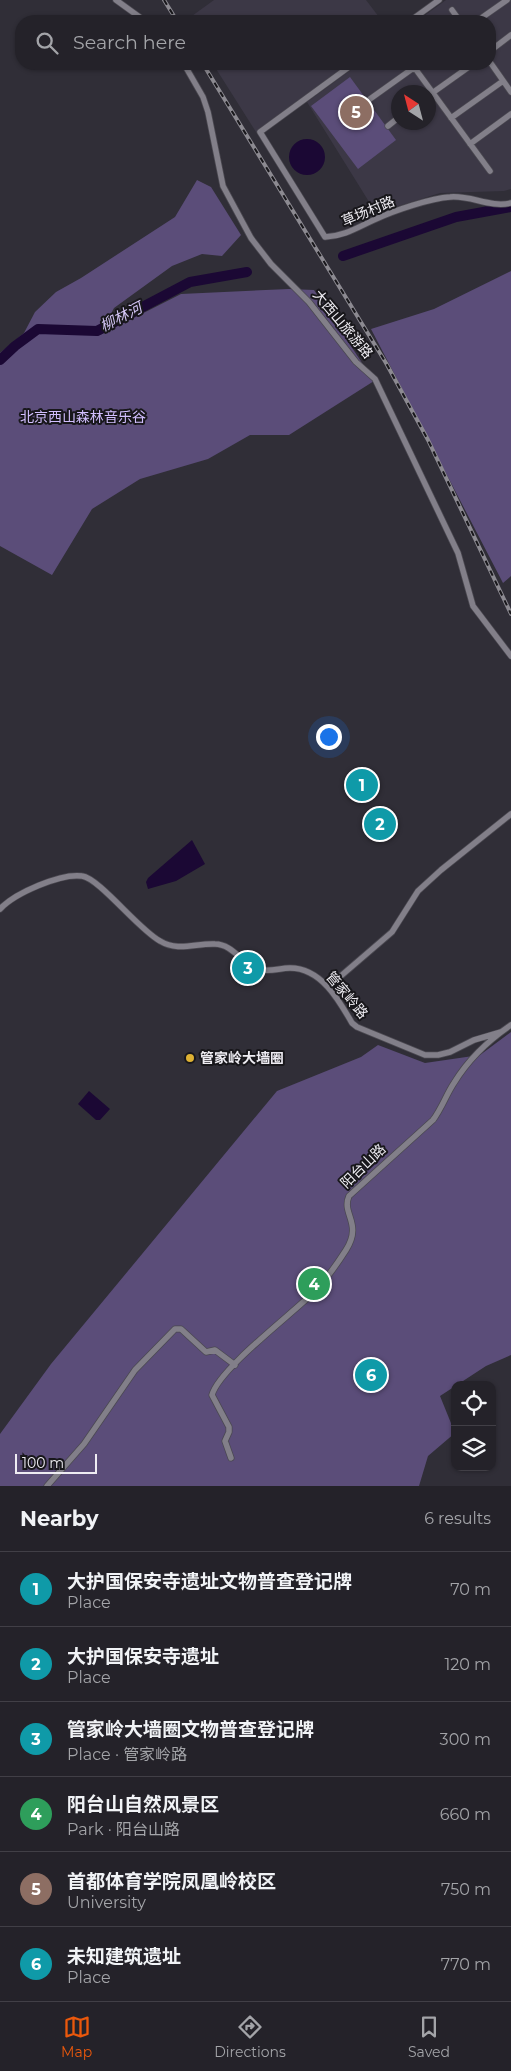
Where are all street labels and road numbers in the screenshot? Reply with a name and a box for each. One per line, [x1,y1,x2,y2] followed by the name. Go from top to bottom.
[339,192,397,230] street label: 草场村路
[309,286,377,362] street label: 大西山旅游路
[322,968,372,1022] street label: 管家岭路
[337,1140,389,1192] street label: 阳台山路

